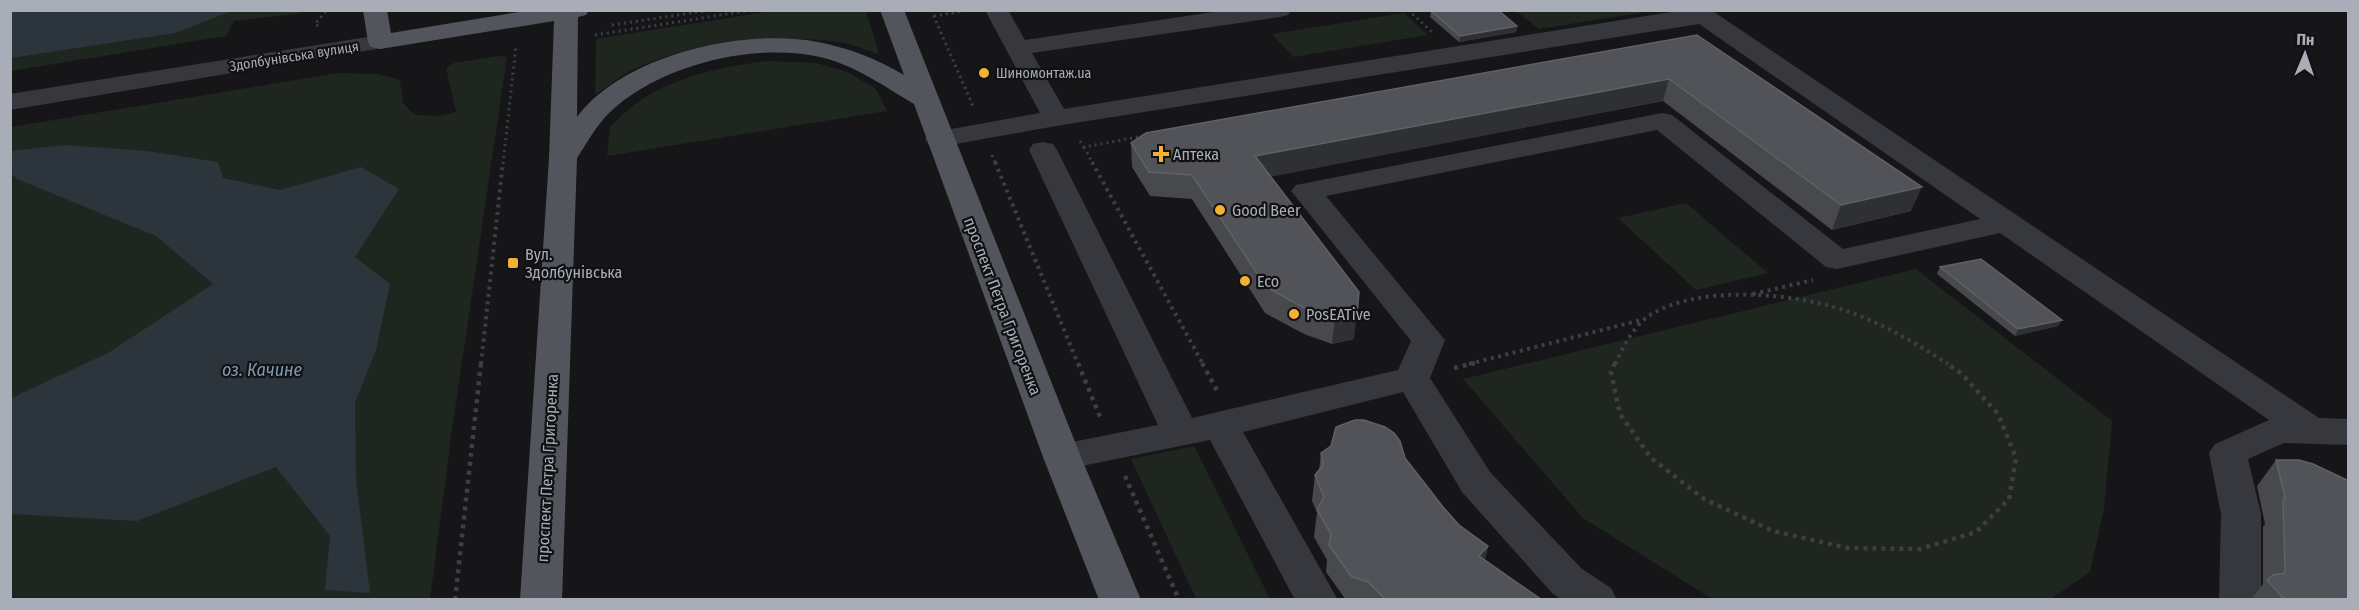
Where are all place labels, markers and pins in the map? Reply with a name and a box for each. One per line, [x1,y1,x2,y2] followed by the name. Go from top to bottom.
[996,65,1092,82] place label: Шиномонтаж.ua
[977,66,991,80] marker: Шиномонтаж.ua
[1173,145,1219,164] place label: Аптека
[1154,147,1168,161] marker: Аптека
[1232,201,1301,220] place label: Good Beer
[1213,203,1227,217] marker: Good Beer
[525,245,623,282] place label: Вул. Здолбунівська
[506,256,520,270] marker: Вул. Здолбунівська
[1257,272,1279,291] place label: Eco
[1238,274,1252,288] marker: Eco
[1306,305,1371,324] place label: PosEATive
[1287,307,1301,321] marker: PosEATive

